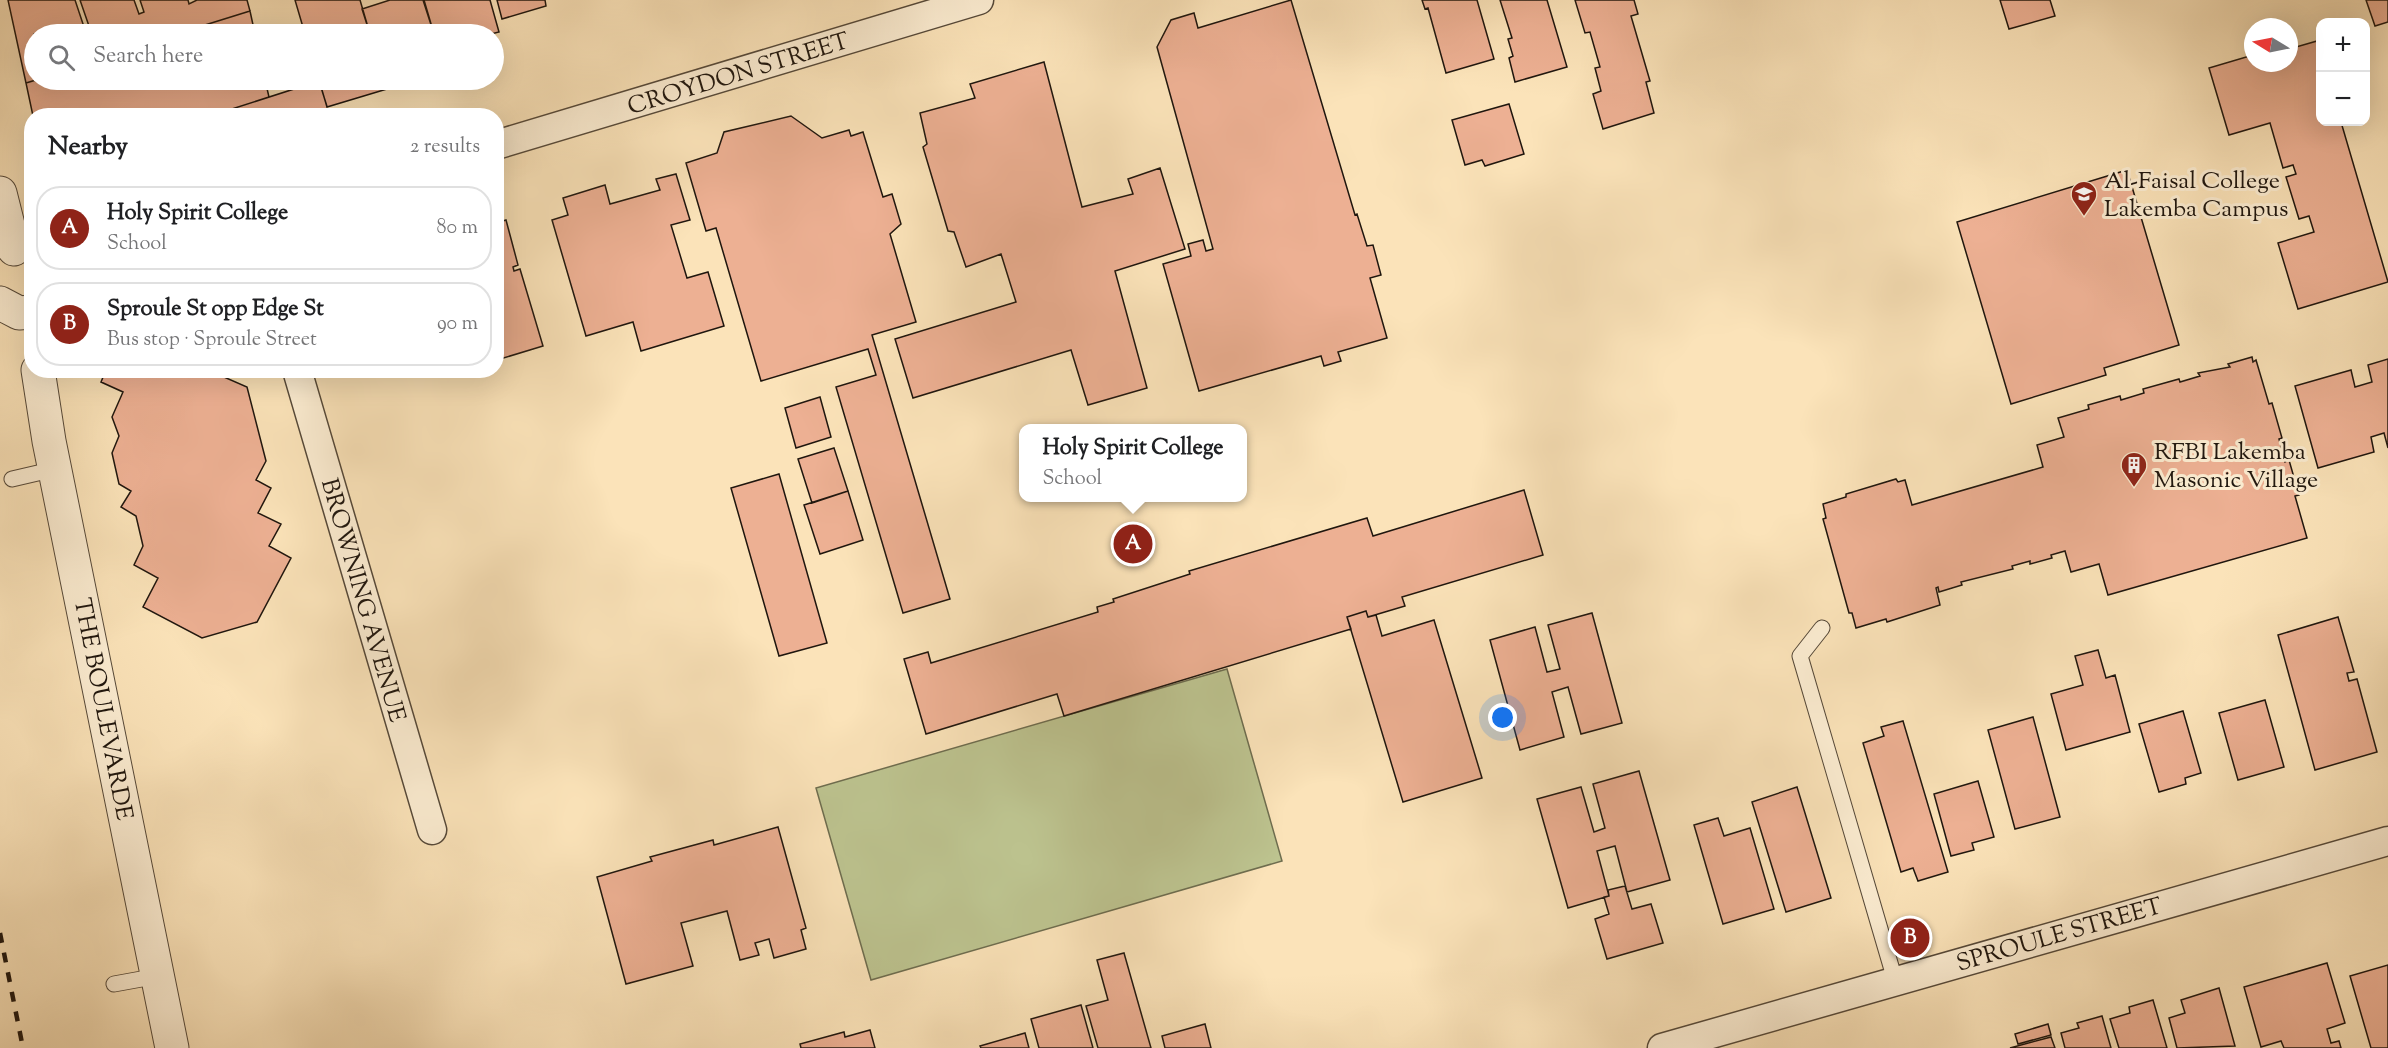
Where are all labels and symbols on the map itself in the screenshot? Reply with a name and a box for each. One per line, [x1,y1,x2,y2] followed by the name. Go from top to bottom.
[2244,18,2298,72] north arrow
[623,25,854,125] street label: CROYDON STREET
[2104,165,2289,227] place label: Al-Faisal College Lakemba Campus
[2069,179,2099,217] school or university icon: Al-Faisal College Lakemba Campus
[2154,436,2318,498] place label: RFBI Lakemba Masonic Village
[2119,450,2149,488] building icon: RFBI Lakemba Masonic Village
[311,475,413,727] street label: BROWNING AVENUE
[1114,522,1152,566] pin: A
[64,595,140,824] street label: THE BOULEVARDE
[1488,703,1517,732] your location
[1953,890,2167,982] street label: SPROULE STREET
[1890,916,1930,960] pin: B

